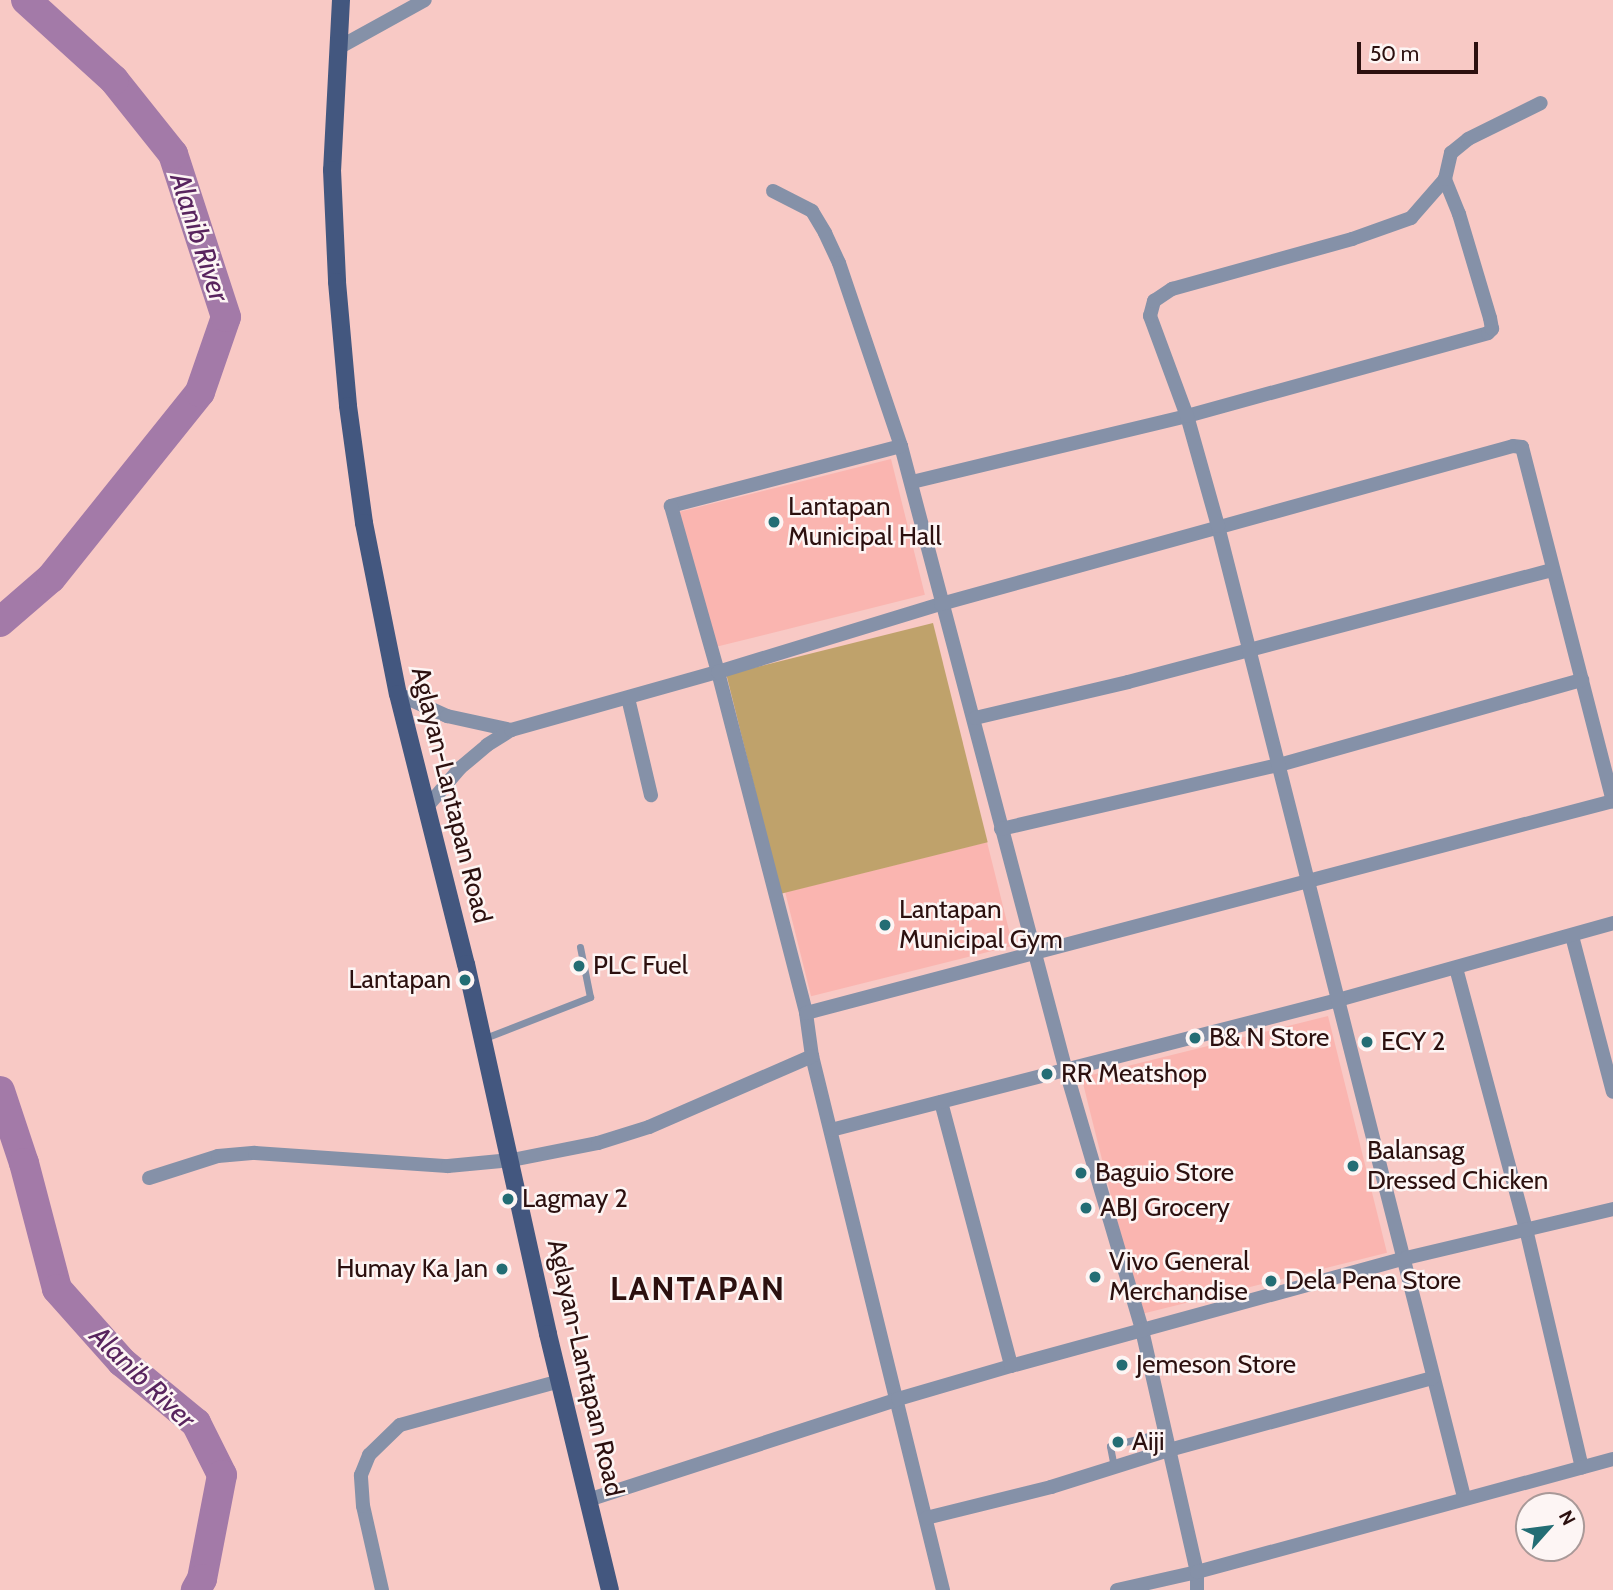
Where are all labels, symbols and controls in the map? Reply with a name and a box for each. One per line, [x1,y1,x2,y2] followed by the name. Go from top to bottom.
[1361,28,1482,72] scale bar
[1370,41,1419,66] text: 50 m
[163,168,237,306] water label: Alanib River
[788,491,942,552] place label: Lantapan Municipal Hall
[766,514,782,530] marker: Lantapan Municipal Hall
[404,664,498,926] street label: Aglayan-Lantapan Road
[899,894,1063,956] place label: Lantapan Municipal Gym
[877,917,893,933] marker: Lantapan Municipal Gym
[593,950,688,982] place label: PLC Fuel
[571,958,587,974] marker: PLC Fuel
[348,964,451,996] place label: Lantapan
[457,972,473,988] marker: Lantapan
[1209,1022,1329,1054] place label: B& N Store
[1381,1026,1445,1058] place label: ECY 2
[1187,1030,1203,1046] marker: B& N Store
[1359,1034,1375,1050] marker: ECY 2
[1061,1058,1207,1090] place label: RR Meatshop
[1039,1066,1055,1082] marker: RR Meatshop
[1367,1135,1548,1196] place label: Balansag Dressed Chicken
[1095,1157,1234,1189] place label: Baguio Store
[1345,1158,1361,1174] marker: Balansag Dressed Chicken
[1073,1165,1089,1181] marker: Baguio Store
[522,1183,628,1215] place label: Lagmay 2
[500,1191,516,1207] marker: Lagmay 2
[1100,1192,1230,1224] place label: ABJ Grocery
[1078,1200,1094,1216] marker: ABJ Grocery
[540,1237,630,1499] street label: Aglayan-Lantapan Road
[1109,1246,1249,1308] place label: Vivo General Merchandise
[336,1253,488,1285] place label: Humay Ka Jan
[494,1261,510,1277] marker: Humay Ka Jan
[1285,1265,1461,1297] place label: Dela Pena Store
[611,1269,785,1309] district label: LANTAPAN
[1087,1269,1103,1285] marker: Vivo General Merchandise
[1263,1273,1279,1289] marker: Dela Pena Store
[83,1319,203,1435] water label: Alanib River
[1136,1349,1296,1381] place label: Jemeson Store
[1114,1357,1130,1373] marker: Jemeson Store
[1132,1426,1165,1458] place label: Aiji
[1110,1434,1126,1450] marker: Aiji
[1515,1492,1585,1562] north arrow
[1554,1507,1581,1529] text: N

